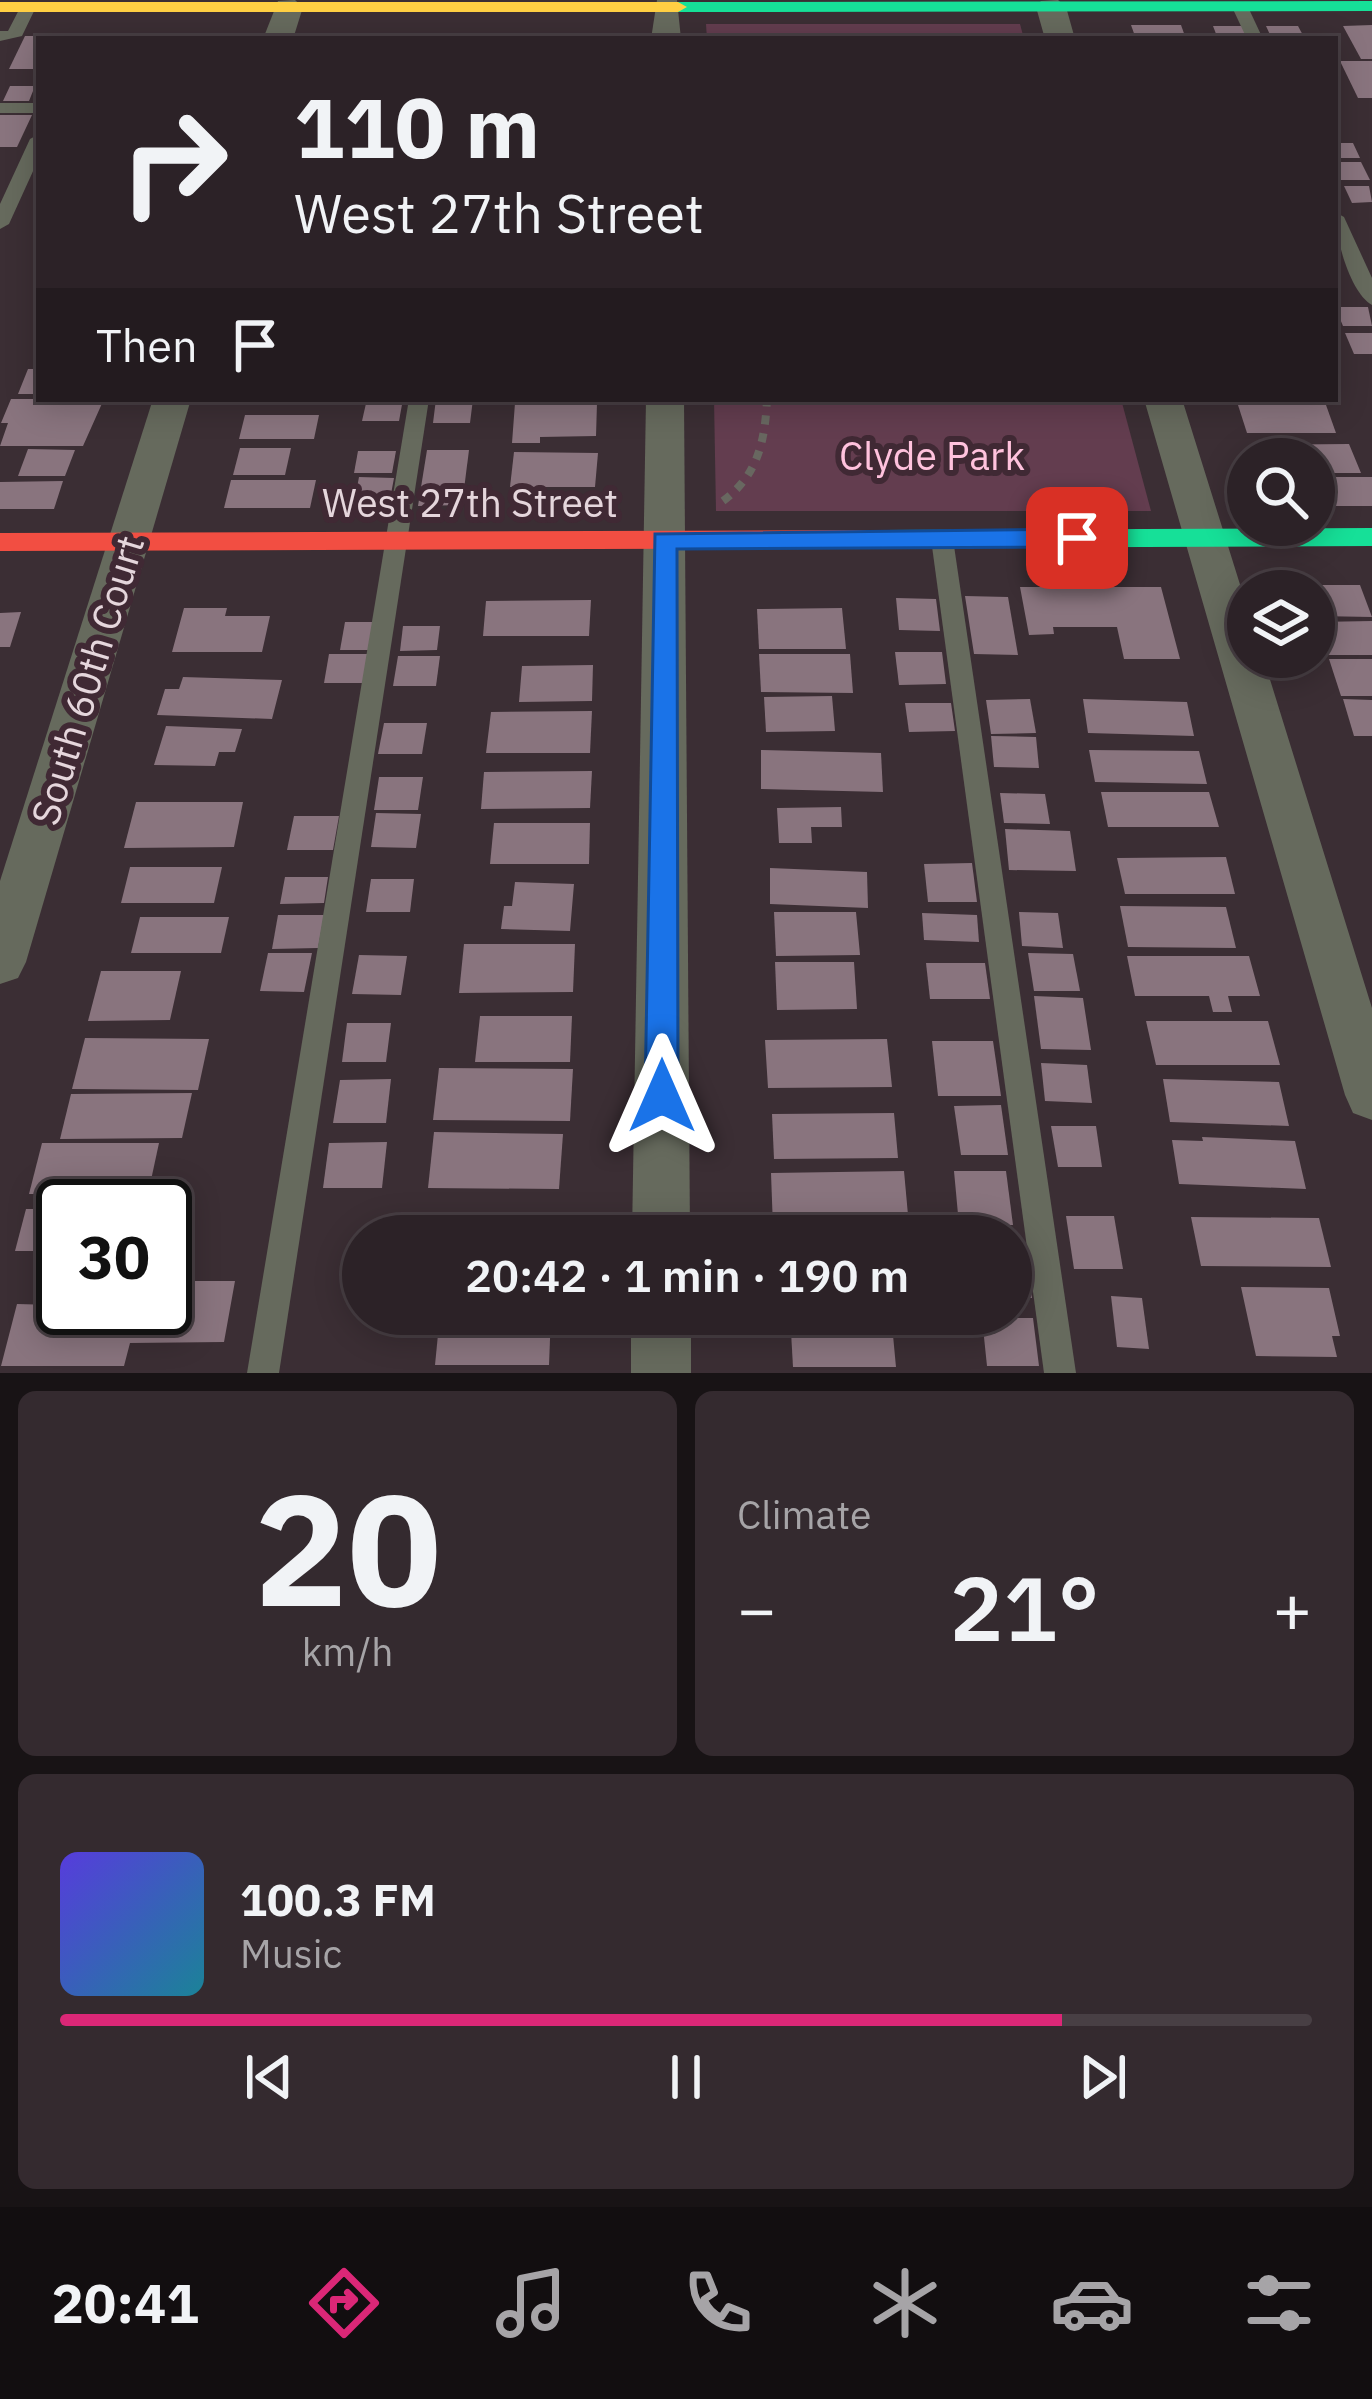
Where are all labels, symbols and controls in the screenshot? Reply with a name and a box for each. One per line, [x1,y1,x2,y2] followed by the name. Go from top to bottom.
[294,72,540,181] text: 110 m
[96,84,252,240] icon: right
[294,178,704,248] text: West 27th Street
[222,312,288,378] icon: arrive
[96,316,198,374] text: Then
[839,430,1025,481] park label: Clyde Park
[1227,438,1335,678] map controls
[1227,438,1335,546] button: search
[322,477,618,528] street label: West 27th Street
[1026,487,1128,589] pin
[1044,505,1110,571] icon: arrive
[19,529,155,831] street label: South 60th Court
[1227,570,1335,678] button: layers
[599,1033,725,1159] position arrow
[36,1179,192,1335] speed limit sign: 30
[465,1246,909,1304] text: 20:42 · 1 min · 190 m
[254,1446,441,1649] text: 20
[737,1489,871,1540] text: Climate
[949,1549,1100,1666] text: 21°
[737,1565,777,1651] text: −
[1272,1565,1312,1651] text: +
[302,1626,393,1677] text: km/h
[240,1870,436,1928] text: 100.3 FM
[240,1928,342,1979] text: Music
[236,2044,302,2110] icon: previous
[653,2044,719,2110] icon: pause
[1070,2044,1136,2110] icon: next
[302,2261,386,2345] icon: directions
[489,2261,573,2345] icon: music
[676,2261,760,2345] icon: phone
[863,2261,947,2345] icon: climate
[1050,2261,1134,2345] icon: car
[1237,2261,1321,2345] icon: filters
[51,2268,199,2338] text: 20:41

